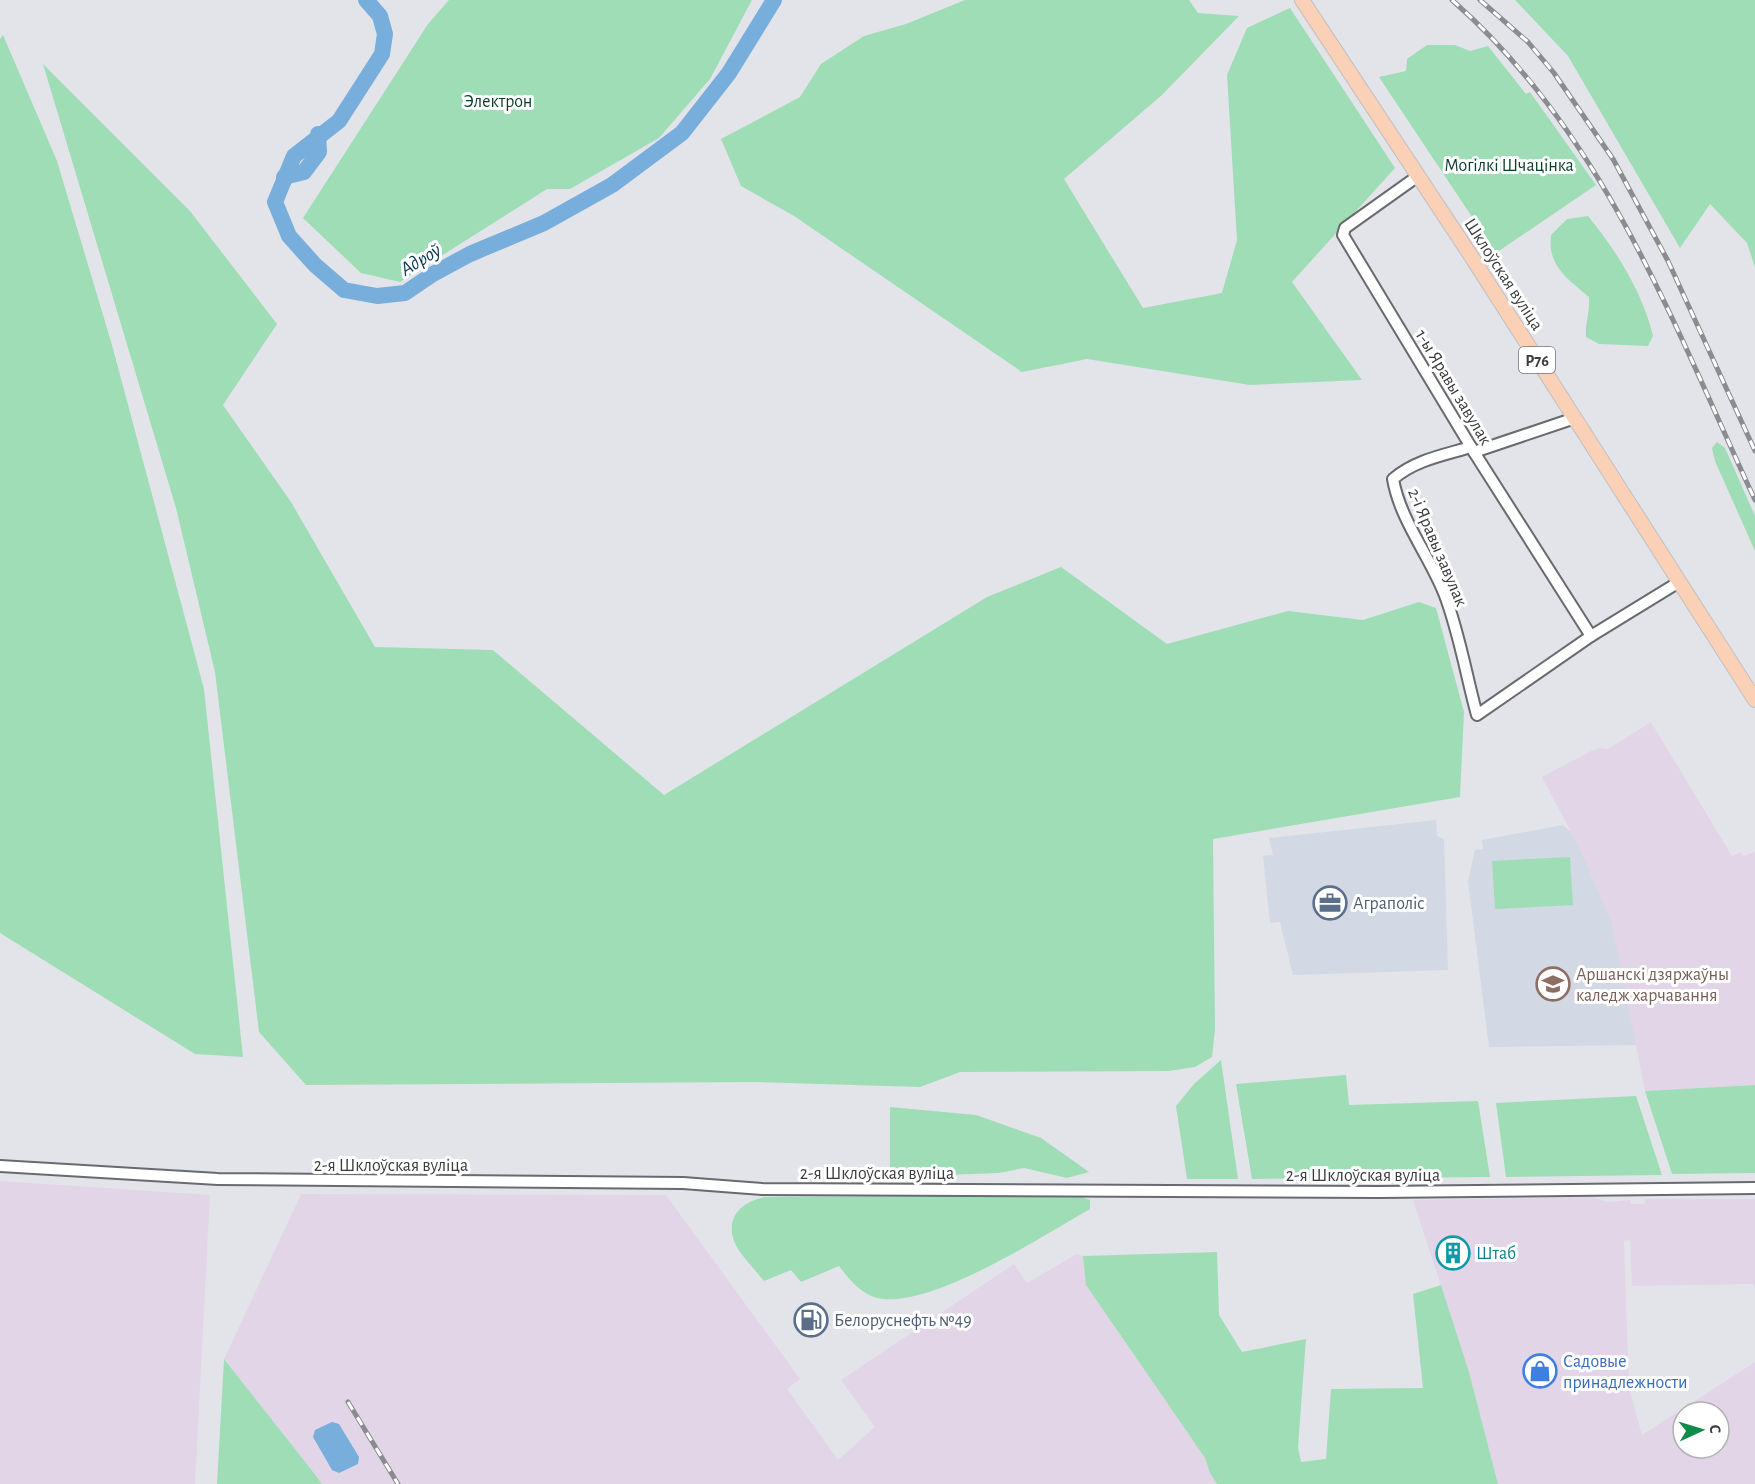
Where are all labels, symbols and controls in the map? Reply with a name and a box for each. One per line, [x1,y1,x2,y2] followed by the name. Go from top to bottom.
[464,93,532,111] park label: Электрон
[1444,157,1574,175] park label: Могілкі Шчацінка
[1460,215,1546,334] street label: Шклоўская вуліца
[396,240,444,280] water label: Адроў
[1412,327,1495,449] street label: 1-ы Яравы завулак
[1519,347,1555,373] road number: Р76
[1404,486,1470,610] street label: 2-і Яравы завулак
[1312,885,1348,921] office icon: Аграполіс
[1353,895,1425,913] place label: Аграполіс
[1535,966,1571,1002] school or university icon: Аршанскі дзяржаўны каледж харчавання
[1576,966,1729,1005] place label: Аршанскі дзяржаўны каледж харчавання
[314,1157,468,1175] street label: 2-я Шклоўская вуліца
[800,1165,954,1183] street label: 2-я Шклоўская вуліца
[1286,1167,1440,1185] street label: 2-я Шклоўская вуліца
[1435,1235,1471,1271] building icon: Штаб
[1476,1244,1516,1263] place label: Штаб
[793,1302,829,1338] fuel station icon: Белоруснефть №49
[834,1312,972,1330] place label: Белоруснефть №49
[1522,1353,1558,1389] shop icon: Садовые принадлежности
[1563,1353,1688,1392] place label: Садовые принадлежности
[1671,1400,1731,1460] north arrow
[1707,1424,1723,1434] text: С

